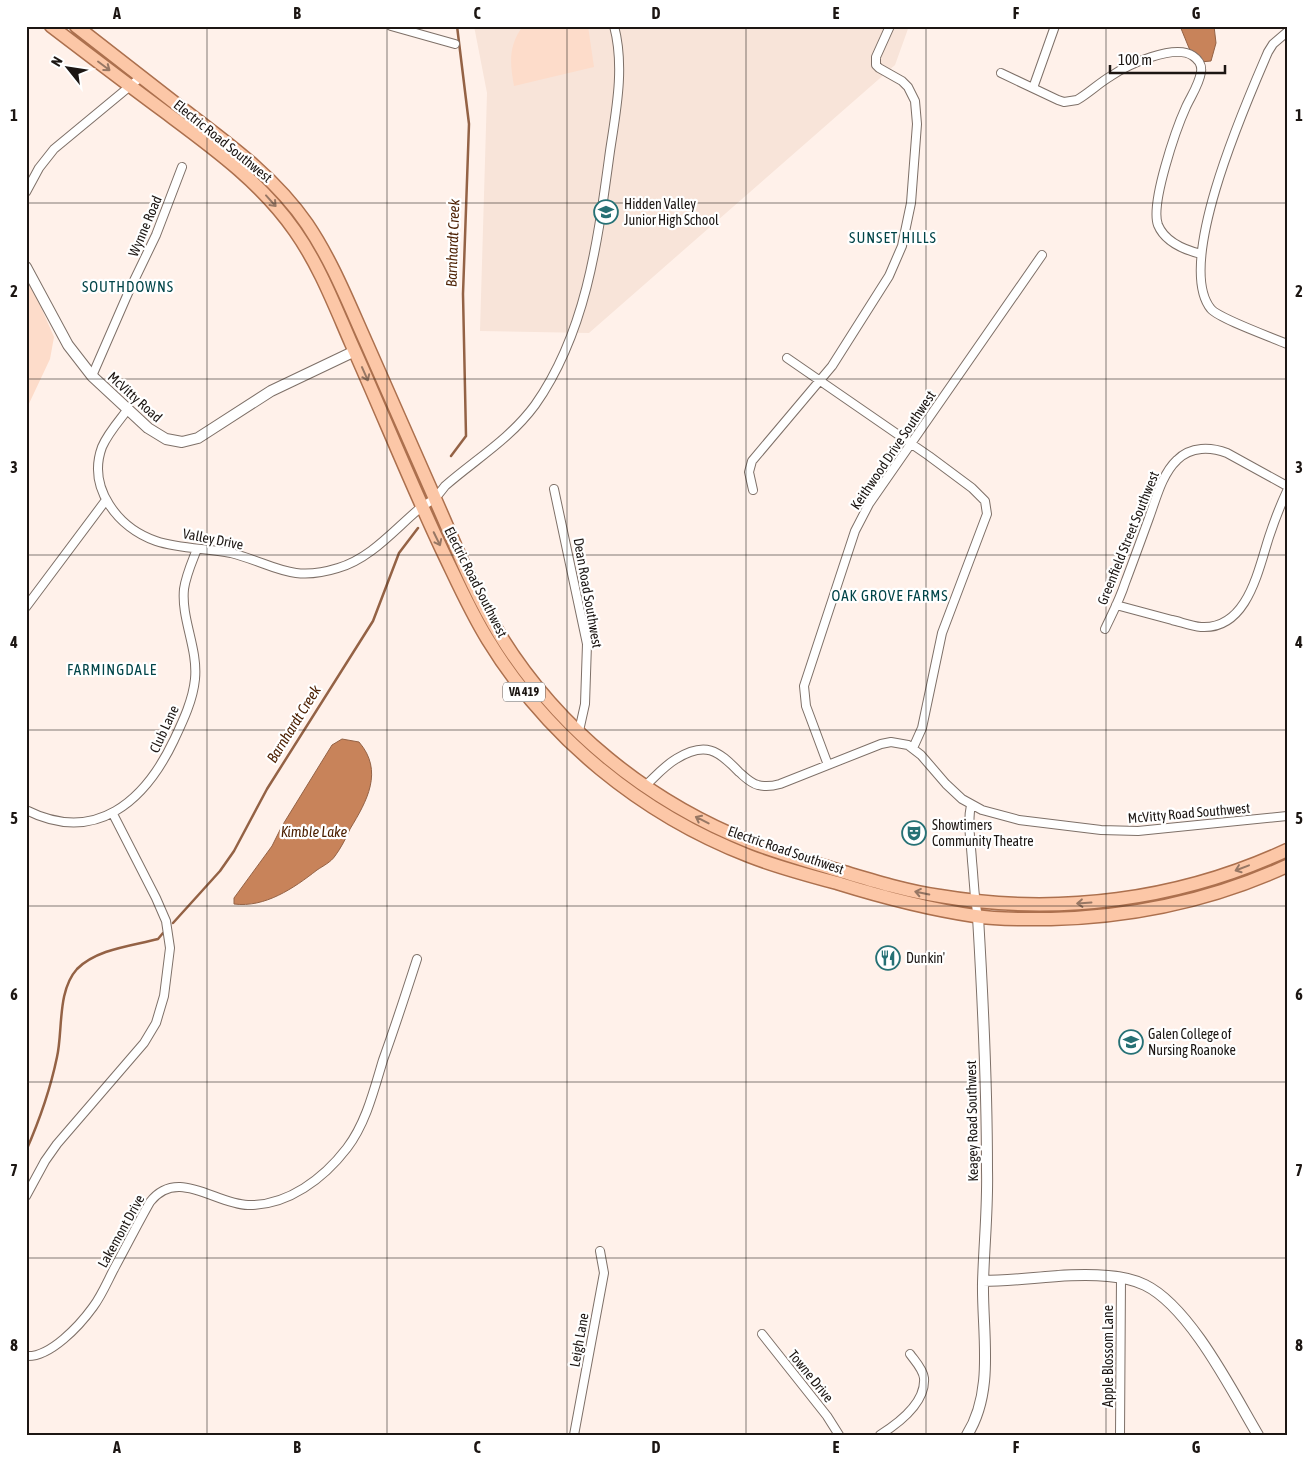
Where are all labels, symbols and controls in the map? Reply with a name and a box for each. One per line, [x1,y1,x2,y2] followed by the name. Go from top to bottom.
[112,4,121,22] text: A
[293,4,301,22] text: B
[473,4,481,22] text: C
[652,4,661,22] text: D
[833,4,840,22] text: E
[1013,4,1020,22] text: F
[1192,4,1201,22] text: G
[42,42,92,92] north arrow
[1110,42,1226,74] scale bar
[1118,51,1152,68] text: 100 m
[48,54,66,69] text: N
[97,61,110,72] one-way arrow
[171,96,275,186] street label: Electric Road Southwest
[10,106,18,124] text: 1
[1295,106,1303,124] text: 1
[125,193,165,259] street label: Wynne Road
[265,195,277,208] one-way arrow
[624,196,719,228] place label: Hidden Valley Junior High School
[442,198,463,287] water label: Barnhardt Creek
[593,199,619,225] school or university icon: Hidden Valley Junior High School
[849,229,937,246] district label: SUNSET HILLS
[82,278,174,295] district label: SOUTHDOWNS
[10,282,18,300] text: 2
[1295,282,1303,300] text: 2
[360,366,370,381] one-way arrow
[105,369,165,425] street label: McVitty Road
[847,388,939,512] street label: Keithwood Drive Southwest
[10,458,18,476] text: 3
[1295,458,1303,476] text: 3
[1094,469,1162,607] street label: Greenfield Street Southwest
[441,524,511,640] street label: Electric Road Southwest
[181,525,245,553] street label: Valley Drive
[433,531,442,546] one-way arrow
[570,537,606,649] street label: Dean Road Southwest
[831,587,949,604] district label: OAK GROVE FARMS
[9,633,18,651] text: 4
[1294,633,1303,651] text: 4
[67,661,157,678] district label: FARMINGDALE
[263,682,324,766] water label: Barnhardt Creek
[503,682,545,702] road number: VA 419
[146,703,182,755] street label: Club Lane
[1127,800,1251,826] street label: McVitty Road Southwest
[10,809,18,827] text: 5
[1295,809,1303,827] text: 5
[694,815,709,825] one-way arrow
[932,817,1034,849] place label: Showtimers Community Theatre
[901,820,927,846] theatre icon: Showtimers Community Theatre
[281,823,347,840] water label: Kimble Lake
[726,823,846,877] street label: Electric Road Southwest
[1235,864,1250,874] one-way arrow
[915,888,931,897] one-way arrow
[1076,899,1092,908] one-way arrow
[875,945,901,971] restaurant icon: Dunkin'
[906,950,945,966] place label: Dunkin'
[10,985,18,1003] text: 6
[1295,985,1303,1003] text: 6
[1148,1026,1236,1058] place label: Galen College of Nursing Roanoke
[1118,1029,1144,1055] school or university icon: Galen College of Nursing Roanoke
[963,1060,981,1182] street label: Keagey Road Southwest
[10,1161,18,1179] text: 7
[1295,1161,1303,1179] text: 7
[94,1192,148,1270] street label: Lakemont Drive
[1100,1305,1116,1407] street label: Apple Blossom Lane
[566,1312,592,1368] street label: Leigh Lane
[10,1336,18,1354] text: 8
[1295,1336,1303,1354] text: 8
[785,1347,837,1405] street label: Towne Drive
[112,1438,121,1456] text: A
[293,1438,301,1456] text: B
[473,1438,481,1456] text: C
[652,1438,661,1456] text: D
[833,1438,840,1456] text: E
[1013,1438,1020,1456] text: F
[1192,1438,1201,1456] text: G

